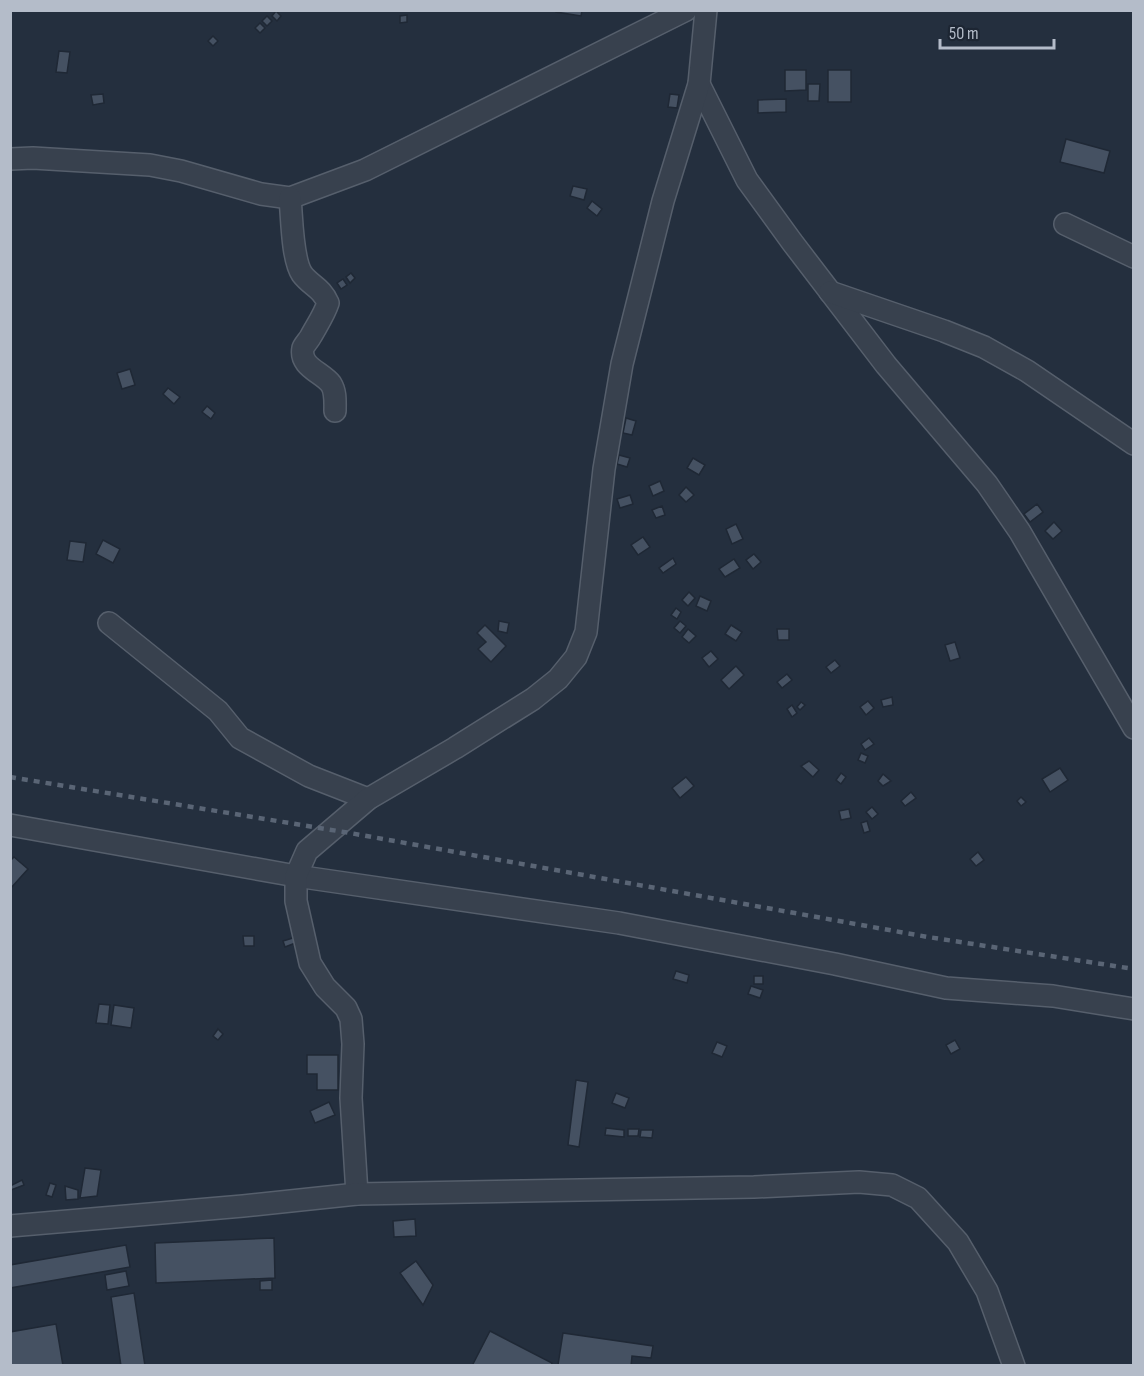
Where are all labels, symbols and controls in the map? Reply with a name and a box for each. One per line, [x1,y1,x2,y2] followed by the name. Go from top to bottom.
[940,12,1054,50] scale bar
[949,23,979,44] text: 50 m

